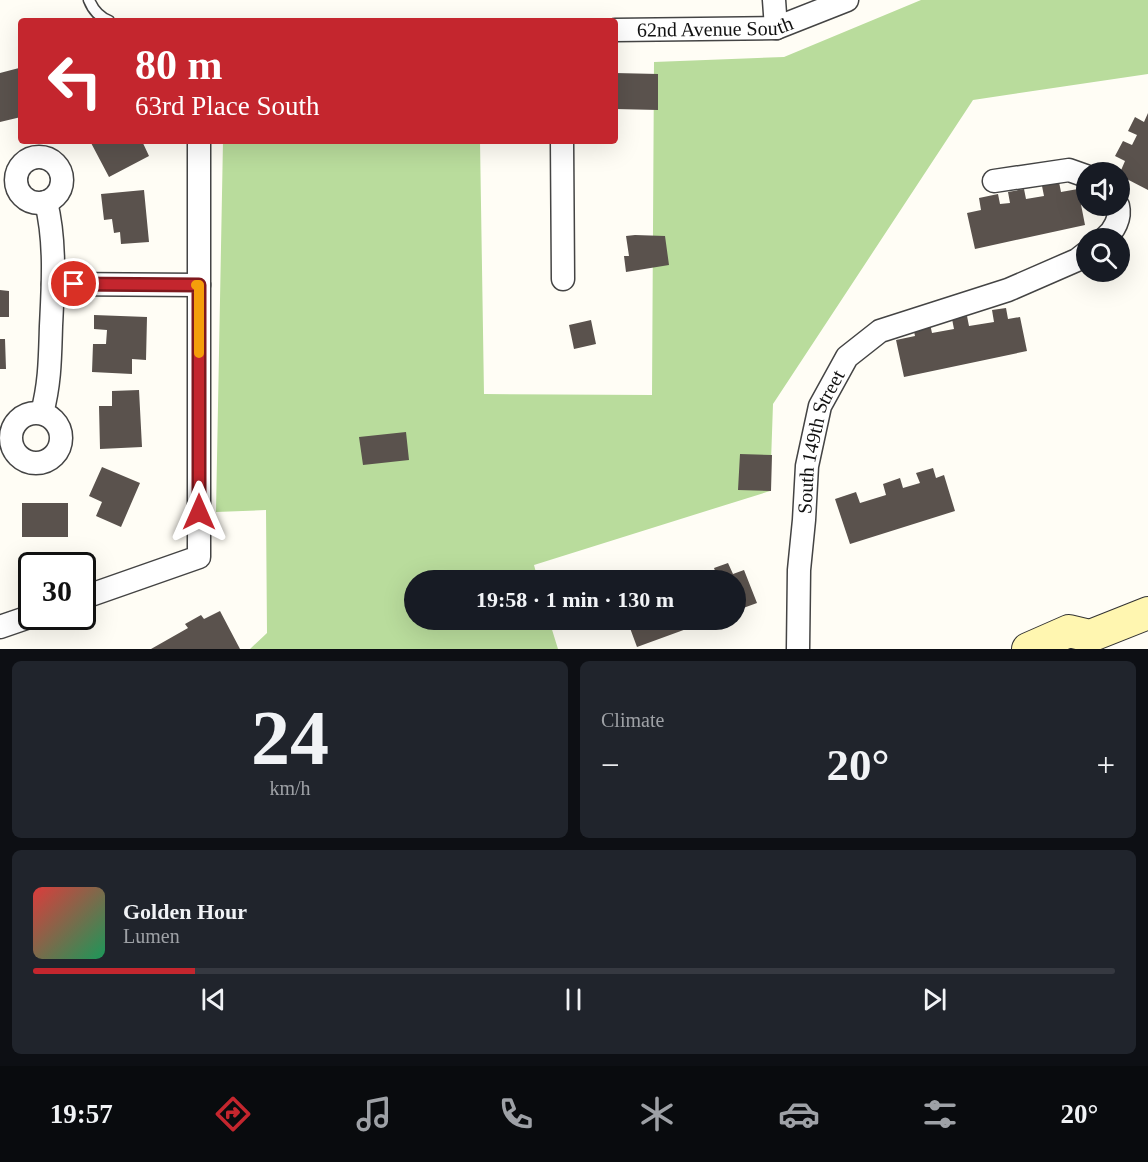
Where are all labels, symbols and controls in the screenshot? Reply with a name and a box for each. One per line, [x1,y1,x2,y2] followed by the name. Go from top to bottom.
[637,11,796,41] street label: 62nd Avenue South
[36,42,114,120] icon: left
[135,42,223,88] text: 80 m
[135,91,319,121] text: 63rd Place South
[1076,162,1130,282] map controls
[1076,162,1130,216] button: sound
[1076,228,1130,282] button: search
[48,258,99,309] pin
[57,267,90,300] icon: arrive
[793,365,849,514] street label: South 149th Street
[167,480,231,544] position arrow
[18,552,96,630] speed limit sign: 30
[476,587,674,612] text: 19:58 · 1 min · 130 m
[251,694,329,781] text: 24
[601,709,664,731] text: Climate
[827,740,890,790] text: 20°
[601,747,620,783] text: −
[1096,747,1115,783] text: +
[269,777,311,799] text: km/h
[123,899,247,924] text: Golden Hour
[123,925,180,947] text: Lumen
[197,983,230,1016] icon: previous
[557,983,590,1016] icon: pause
[918,983,951,1016] icon: next
[212,1093,254,1135] icon: directions
[353,1093,395,1135] icon: music
[495,1093,537,1135] icon: phone
[636,1093,678,1135] icon: climate
[778,1093,820,1135] icon: car
[919,1093,961,1135] icon: filters
[50,1099,113,1129] text: 19:57
[1060,1099,1098,1129] text: 20°

